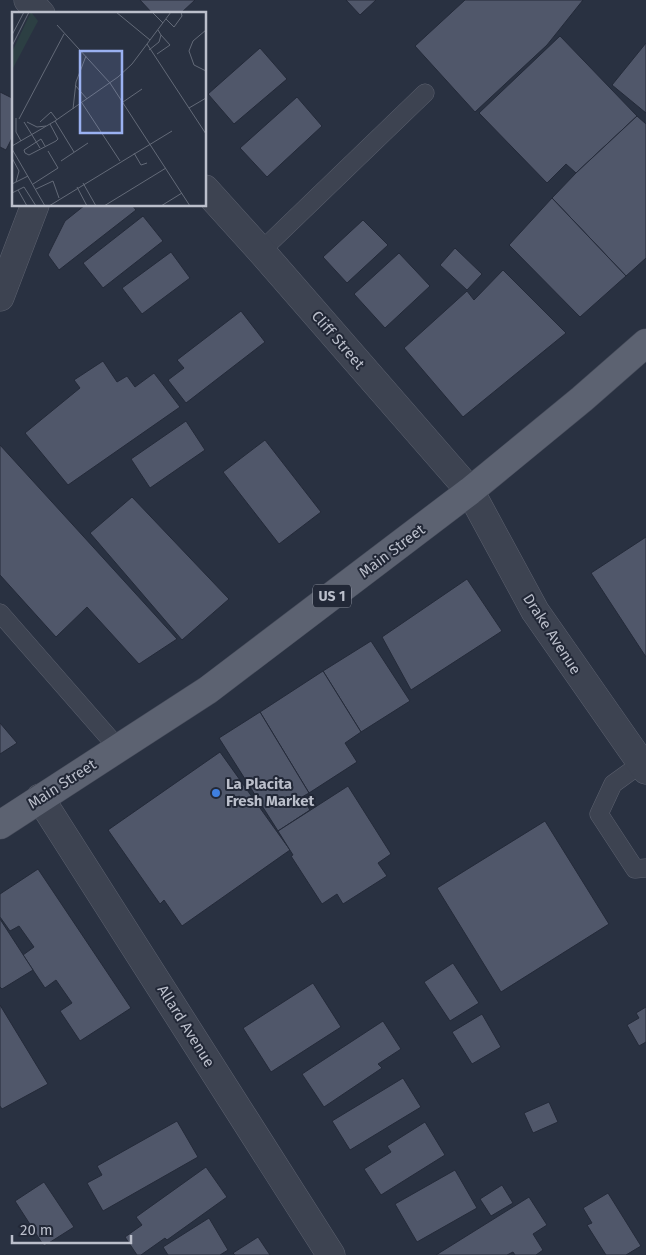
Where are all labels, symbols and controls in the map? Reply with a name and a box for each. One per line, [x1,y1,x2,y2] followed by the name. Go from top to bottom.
[12,12,206,206] inset map
[308,307,369,373] street label: Cliff Street
[356,520,429,582] street label: Main Street
[313,584,351,608] road number: US 1
[519,590,585,678] street label: Drake Avenue
[25,755,100,813] street label: Main Street
[226,775,314,810] place label: La Placita Fresh Market
[210,787,222,799] marker: La Placita Fresh Market
[154,982,218,1070] street label: Allard Avenue
[12,1212,131,1244] scale bar
[20,1221,53,1239] text: 20 m

